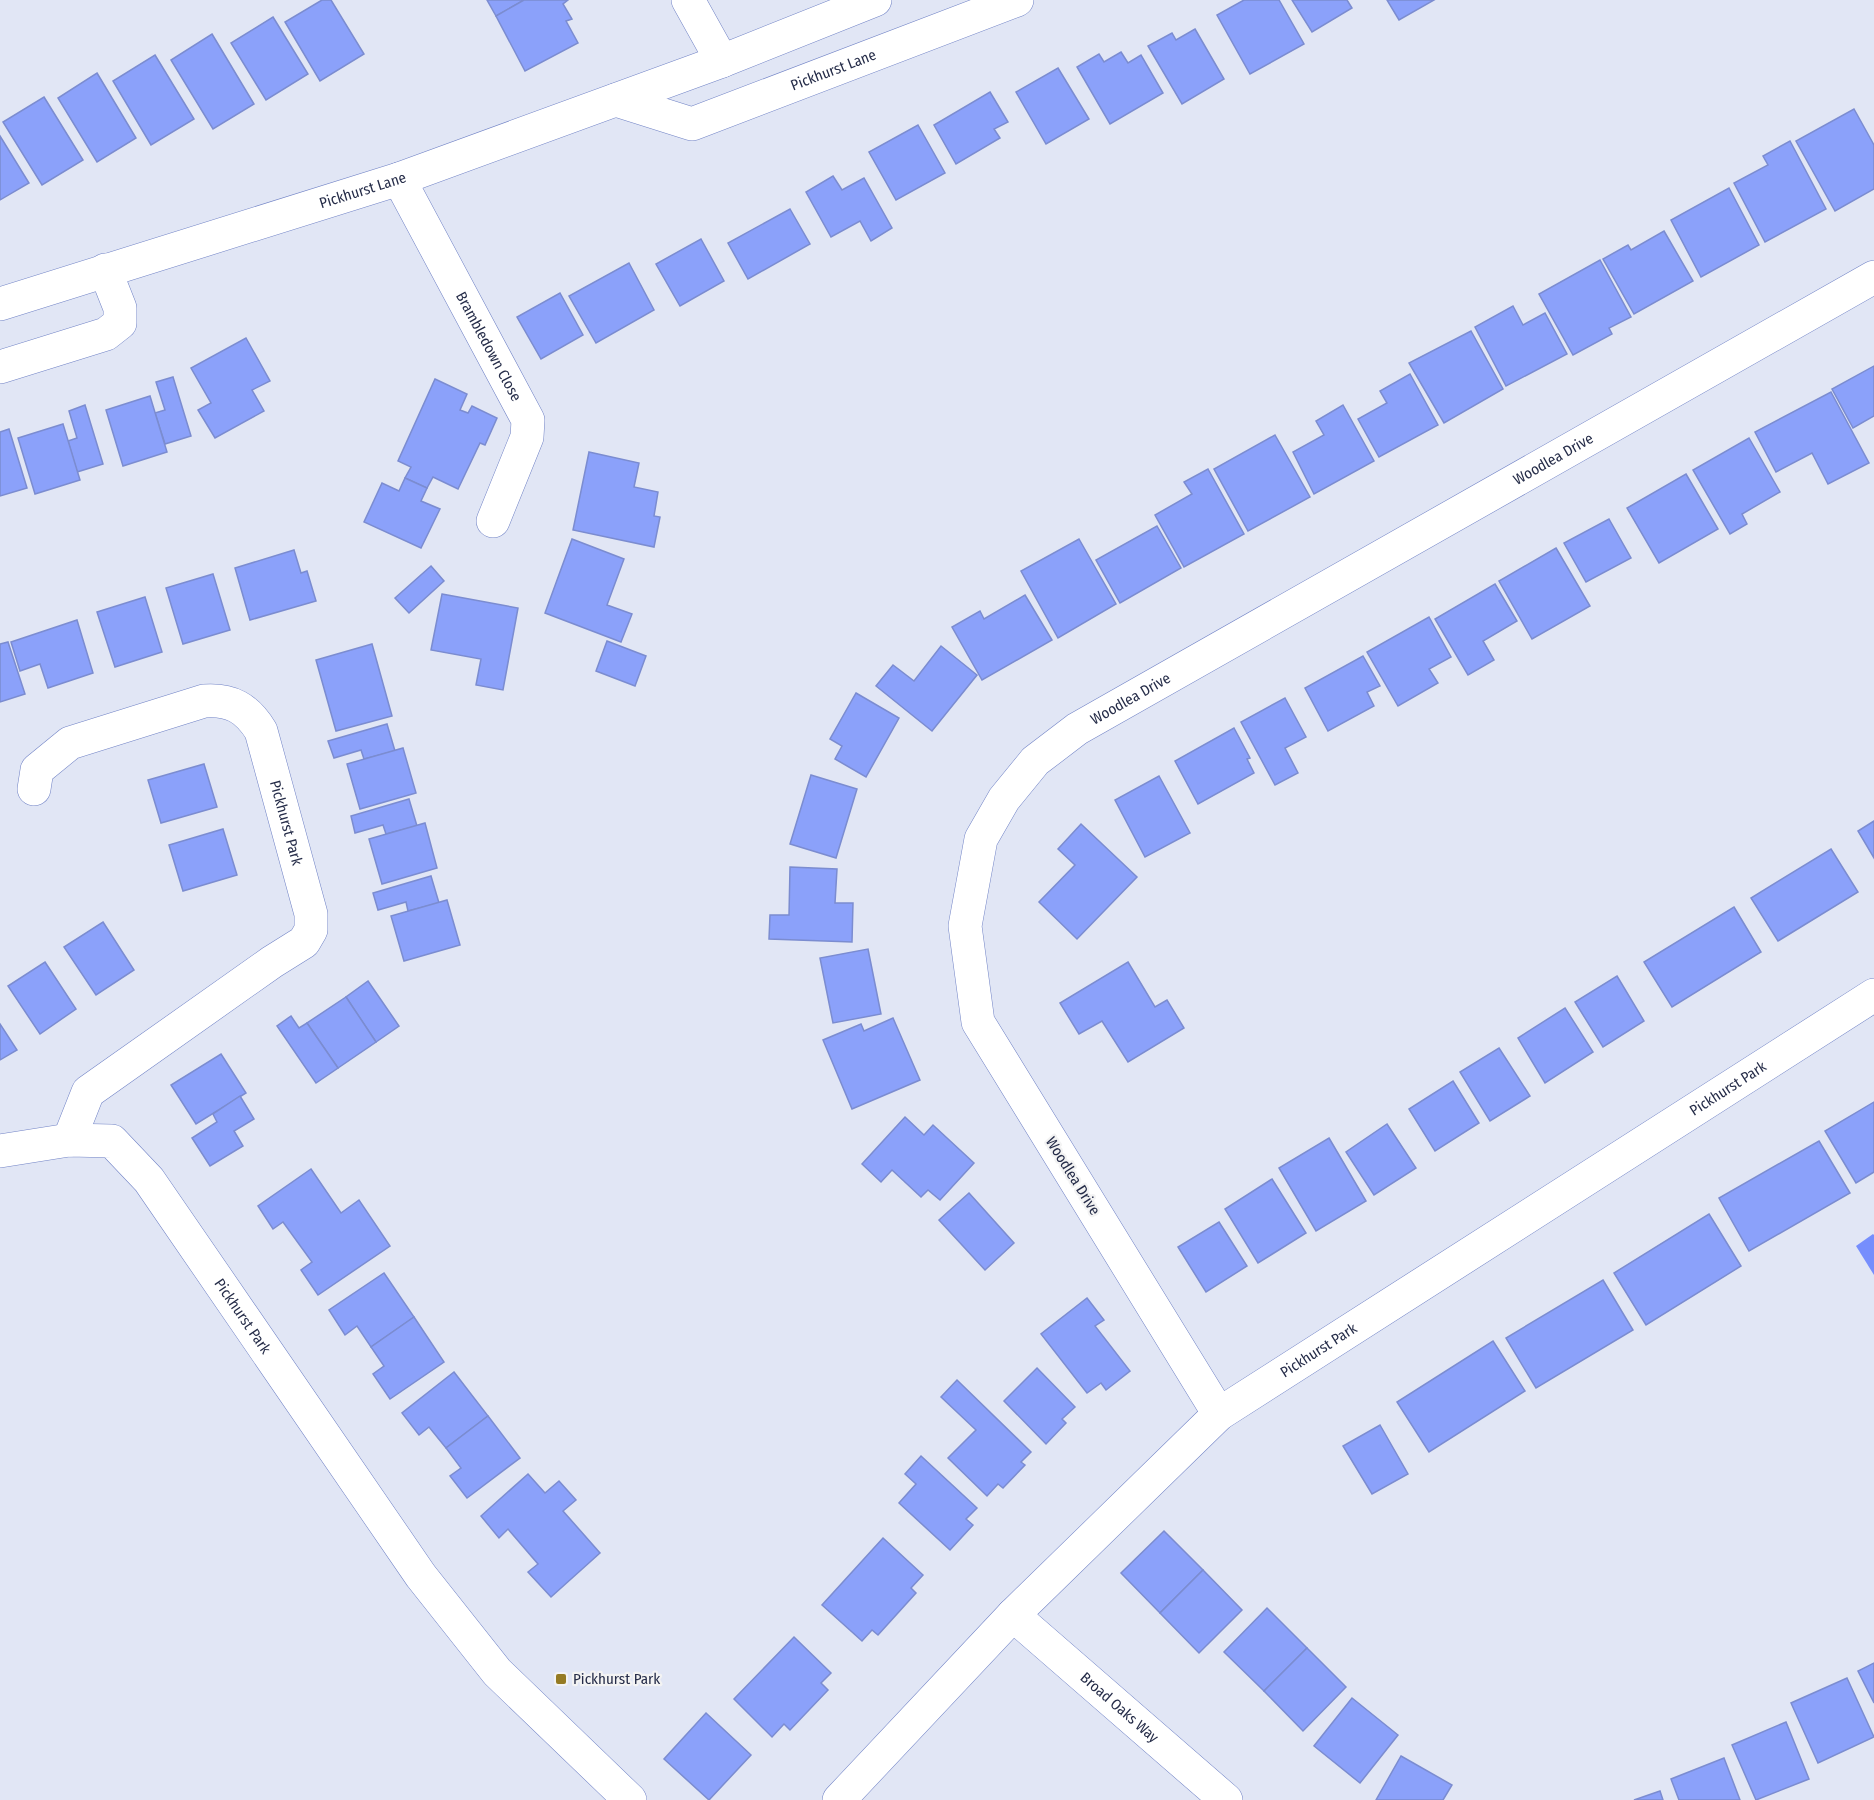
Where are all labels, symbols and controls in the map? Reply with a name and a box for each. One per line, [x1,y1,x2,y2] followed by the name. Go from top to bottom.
[788,46,879,95] street label: Pickhurst Lane
[317,168,409,212] street label: Pickhurst Lane
[452,289,525,404] street label: Brambledown Close
[1510,429,1596,489] street label: Woodlea Drive
[1087,669,1174,728] street label: Woodlea Drive
[266,778,306,867] street label: Pickhurst Park
[1686,1057,1770,1120] street label: Pickhurst Park
[1042,1134,1104,1218] street label: Woodlea Drive
[210,1275,275,1357] street label: Pickhurst Park
[1277,1319,1360,1381] street label: Pickhurst Park
[1077,1669,1163,1747] street label: Broad Oaks Way
[573,1670,660,1688] place label: Pickhurst Park
[554,1672,568,1686] marker: Pickhurst Park

